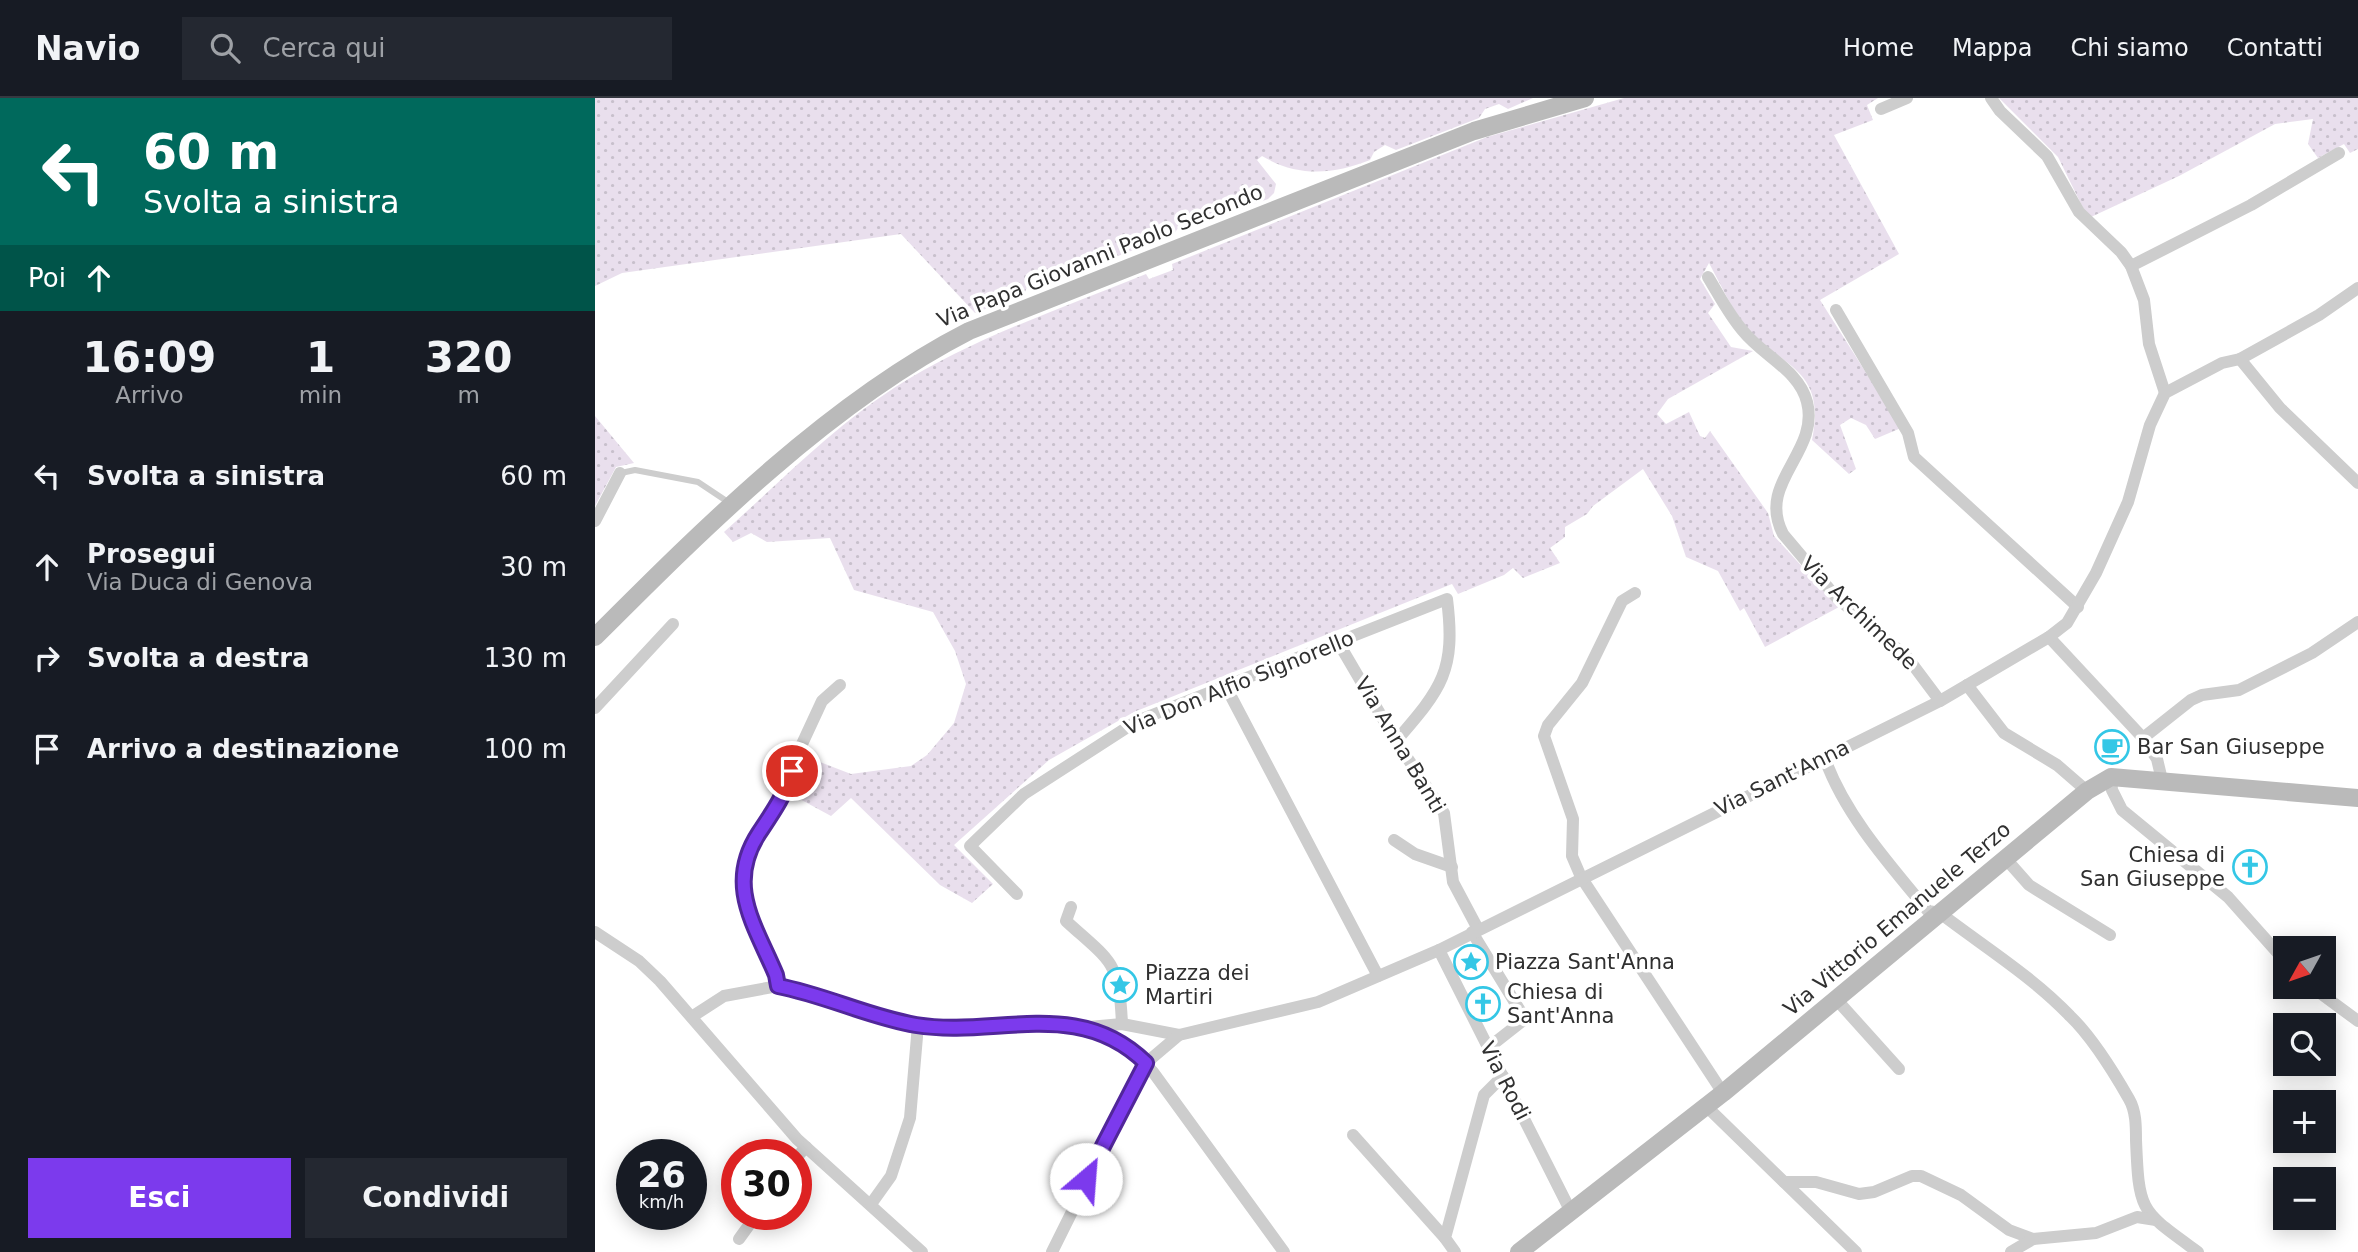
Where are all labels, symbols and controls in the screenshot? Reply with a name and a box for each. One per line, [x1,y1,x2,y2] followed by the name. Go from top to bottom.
[182,17,672,80] search box
[35,29,140,68] text: Navio
[206,29,244,67] icon: search
[262,33,385,63] text: Cerca qui
[1843,34,1914,62] text: Home
[1952,34,2033,62] text: Mappa
[2071,34,2189,62] text: Chi siamo
[2227,34,2323,62] text: Contatti
[143,124,279,181] text: 60 m
[28,126,119,217] icon: left
[934,179,1266,333] street label: Via Papa Giovanni Paolo Secondo
[143,183,400,221] text: Svolta a sinistra
[80,259,118,297] icon: ahead
[28,263,66,293] text: Poi
[83,333,216,382] text: 16:09
[306,333,335,382] text: 1
[425,333,512,382] text: 320
[115,382,184,408] text: Arrivo
[299,382,342,408] text: min
[457,382,480,408] text: m
[28,457,66,495] icon: left
[87,461,325,491] text: Svolta a sinistra
[500,461,567,491] text: 60 m
[87,539,216,569] text: Prosegui
[28,548,66,586] icon: ahead
[500,552,567,582] text: 30 m
[1796,552,1922,674] street label: Via Archimede
[87,569,313,595] text: Via Duca di Genova
[1121,626,1357,740] street label: Via Don Alfio Signorello
[28,639,66,677] icon: right
[87,643,310,673] text: Svolta a destra
[484,643,567,673] text: 130 m
[1350,673,1450,817] street label: Via Anna Banti
[2093,728,2131,766] cafe icon: Bar San Giuseppe
[28,730,66,768] icon: arrive
[87,734,399,764] text: Arrivo a destinazione
[484,734,567,764] text: 100 m
[1711,735,1853,821] street label: Via Sant'Anna
[2137,735,2325,759] place label: Bar San Giuseppe
[762,741,822,801] pin
[773,752,811,790] icon: arrive
[1779,817,2015,1021] street label: Via Vittorio Emanuele Terzo
[2080,843,2225,891] place label: Chiesa di San Giuseppe
[2231,848,2269,886] church icon: Chiesa di San Giuseppe
[2273,936,2336,999] north arrow
[2273,936,2336,1230] map controls
[1452,943,1490,981] place icon: Piazza Sant'Anna
[1495,950,1675,974] place label: Piazza Sant'Anna
[1145,961,1250,1009] place label: Piazza dei Martiri
[1101,966,1139,1004] place icon: Piazza dei Martiri
[1507,980,1614,1028] place label: Chiesa di Sant'Anna
[1464,985,1502,1023] church icon: Chiesa di Sant'Anna
[2273,1013,2336,1076] button: search
[1475,1038,1535,1124] street label: Via Rodi
[2273,1090,2336,1153] button: +
[721,1139,812,1230] speed limit sign: 30
[1049,1142,1123,1216] position arrow
[637,1155,686,1195] text: 26
[28,1158,291,1238] button: Esci
[305,1158,567,1238] button: Condividi
[2273,1167,2336,1230] button: −
[639,1191,684,1212] text: km/h

